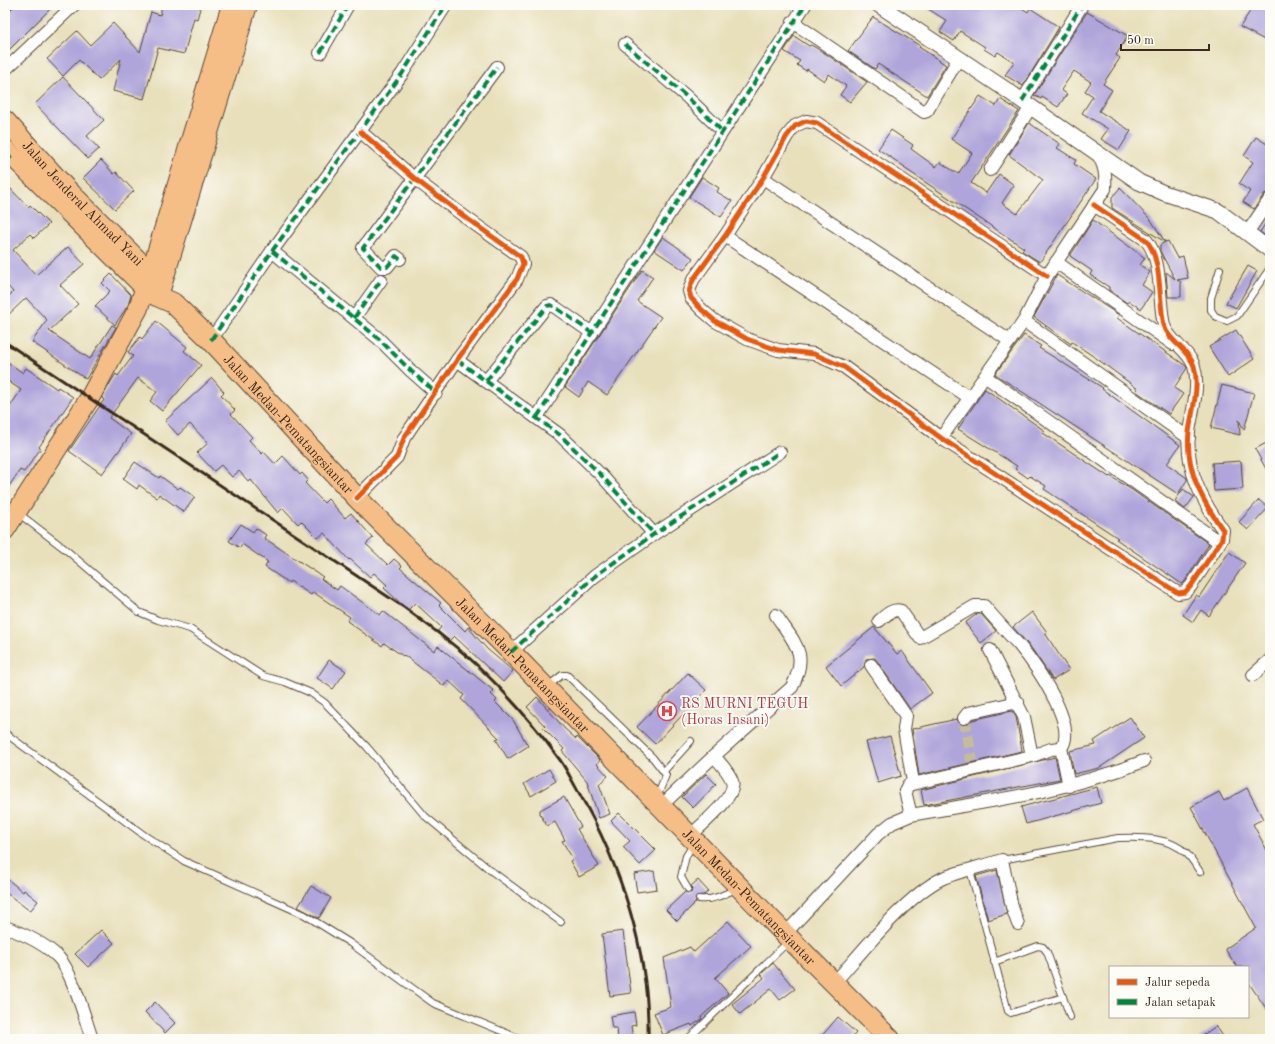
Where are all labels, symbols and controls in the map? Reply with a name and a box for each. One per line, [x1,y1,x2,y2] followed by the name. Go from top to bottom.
[1121,26,1209,52] scale bar
[1127,34,1154,47] text: 50 m
[19,138,146,269] street label: Jalan Jenderal Ahmad Yani
[220,352,356,497] street label: Jalan Medan-Pematangsiantar
[453,595,592,736] street label: Jalan Medan-Pematangsiantar
[681,697,808,727] place label: RS MURNI TEGUH (Horas Insani)
[656,700,678,722] hospital icon: RS MURNI TEGUH (Horas Insani)
[679,827,818,968] street label: Jalan Medan-Pematangsiantar
[1109,966,1249,1018] legend
[1145,977,1210,989] text: Jalur sepeda
[1145,997,1216,1009] text: Jalan setapak

